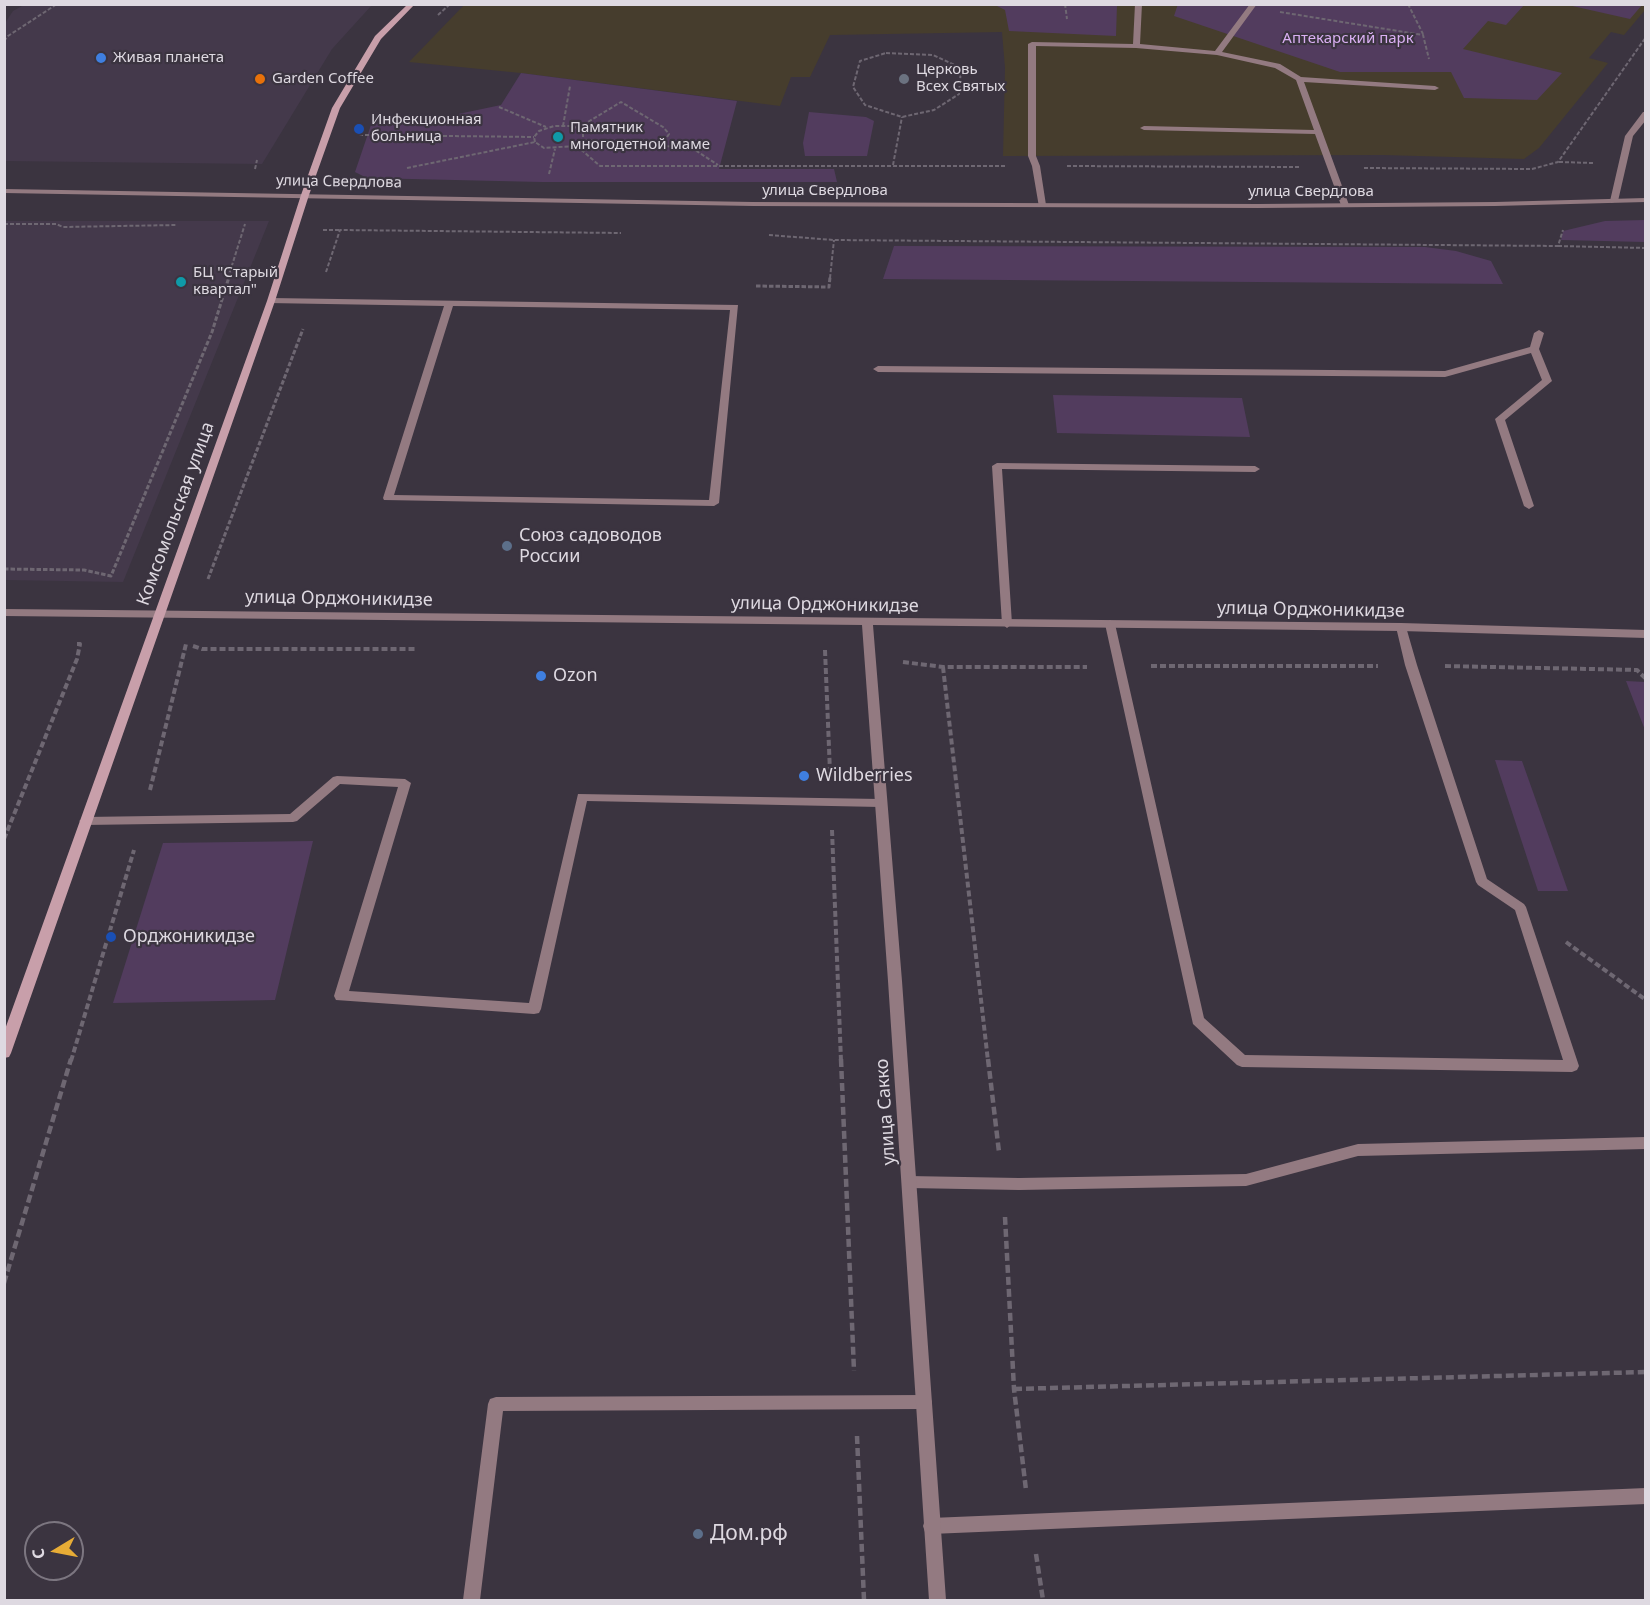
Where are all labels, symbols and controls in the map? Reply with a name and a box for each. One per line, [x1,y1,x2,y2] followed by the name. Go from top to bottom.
[1282,30,1414,48] park label: Аптекарский парк
[113,49,224,67] place label: Живая планета
[94,51,108,65] marker: Живая планета
[916,61,1005,96] place label: Церковь Всех Святых
[272,70,374,88] place label: Garden Coffee
[253,72,267,86] marker: Garden Coffee
[897,72,911,86] marker: Церковь Всех Святых
[371,111,482,146] place label: Инфекционная больница
[570,119,710,154] place label: Памятник многодетной маме
[352,122,366,136] marker: Инфекционная больница
[551,130,565,144] marker: Памятник многодетной маме
[276,172,402,192] street label: улица Свердлова
[762,182,888,200] street label: улица Свердлова
[1248,183,1374,201] street label: улица Свердлова
[193,264,278,299] place label: БЦ "Старый квартал"
[174,275,188,289] marker: БЦ "Старый квартал"
[133,419,219,609] street label: Комсомольская улица
[519,525,662,568] place label: Союз садоводов России
[500,539,514,553] marker: Союз садоводов России
[245,587,433,611] street label: улица Орджоникидзе
[731,593,919,617] street label: улица Орджоникидзе
[1217,598,1405,622] street label: улица Орджоникидзе
[553,665,598,687] place label: Ozon
[534,669,548,683] marker: Ozon
[816,765,913,787] place label: Wildberries
[797,769,811,783] marker: Wildberries
[123,926,255,948] place label: Орджоникидзе
[104,930,118,944] marker: Орджоникидзе
[872,1058,900,1166] street label: улица Сакко
[24,1521,84,1581] north arrow
[710,1521,788,1547] place label: Дом.рф
[691,1527,705,1541] marker: Дом.рф
[27,1547,50,1561] text: С

